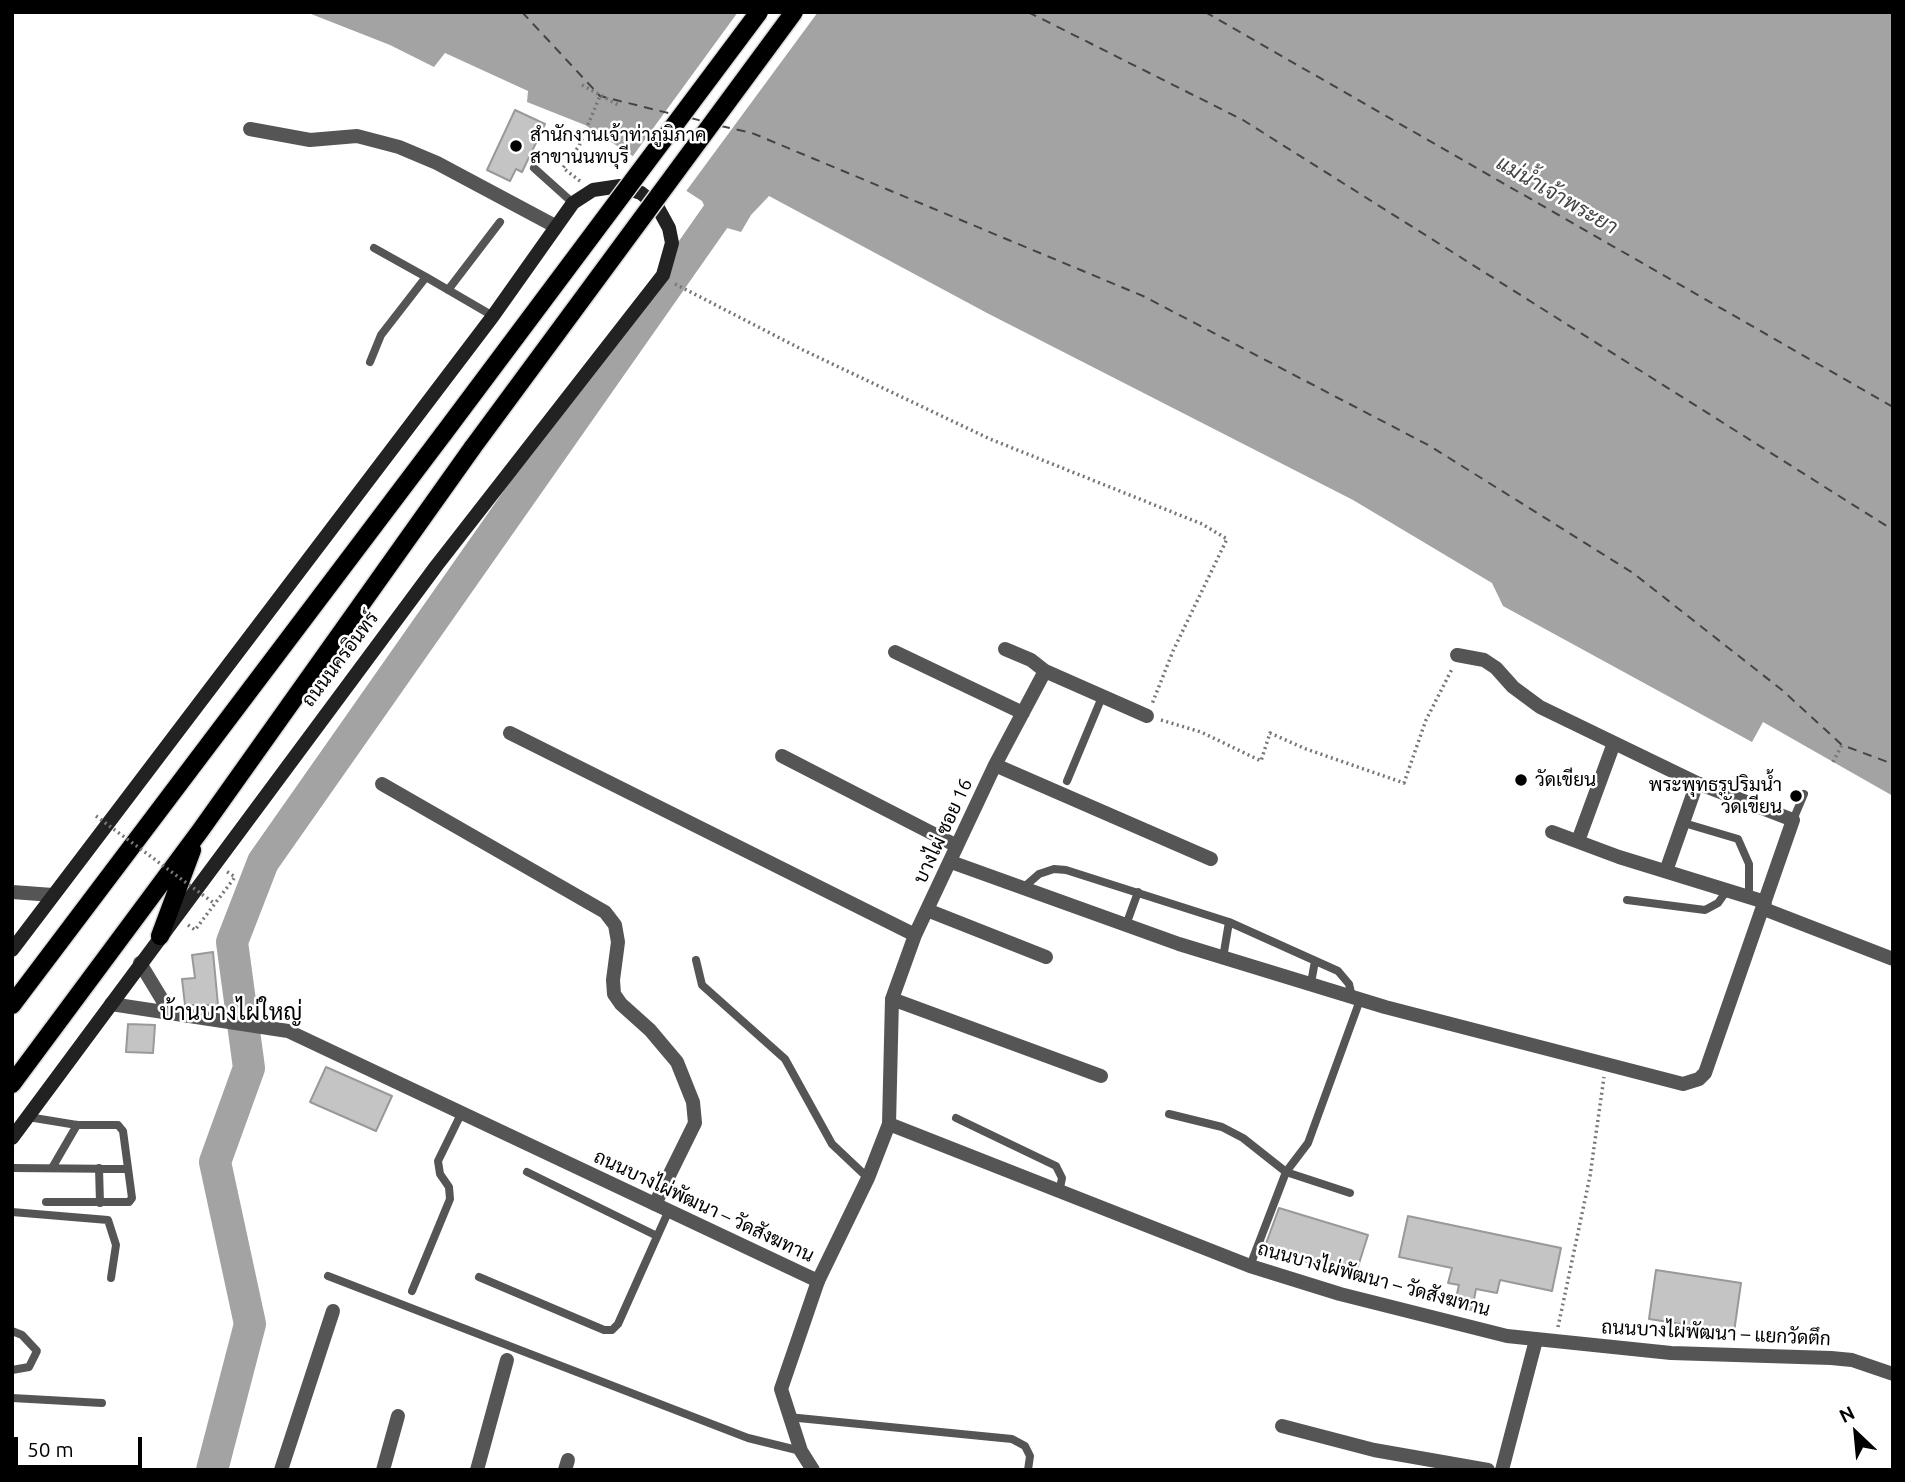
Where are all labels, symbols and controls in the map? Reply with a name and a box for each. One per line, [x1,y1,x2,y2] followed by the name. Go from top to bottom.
[530,124,706,168] place label: สำนักงานเจ้าท่าภูมิภาค สาขานนทบุรี
[508,138,524,154] marker: สำนักงานเจ้าท่าภูมิภาค สาขานนทบุรี
[1492,150,1622,240] water label: แม่น้ำเจ้าพระยา
[297,607,383,711] street label: ถนนนครอินทร์
[1535,769,1596,791] place label: วัดเขียน
[1513,772,1529,788] marker: วัดเขียน
[1649,774,1782,818] place label: พระพุทธรูปริมน้ำ วัดเขียน
[909,775,977,887] street label: บางไผ่ ซอย 16
[1788,788,1804,804] marker: พระพุทธรูปริมน้ำ วัดเขียน
[160,998,302,1026] district label: บ้านบางไผ่ใหญ่
[590,1145,818,1267] street label: ถนนบางไผ่พัฒนา – วัดสังฆทาน
[1255,1237,1493,1321] street label: ถนนบางไผ่พัฒนา – วัดสังฆทาน
[1601,1316,1831,1350] street label: ถนนบางไผ่พัฒนา – แยกวัดตึก
[1821,1398,1891,1468] north arrow
[1836,1401,1858,1427] text: N
[18,1422,145,1466] scale bar
[27,1437,74,1461] text: 50 m

